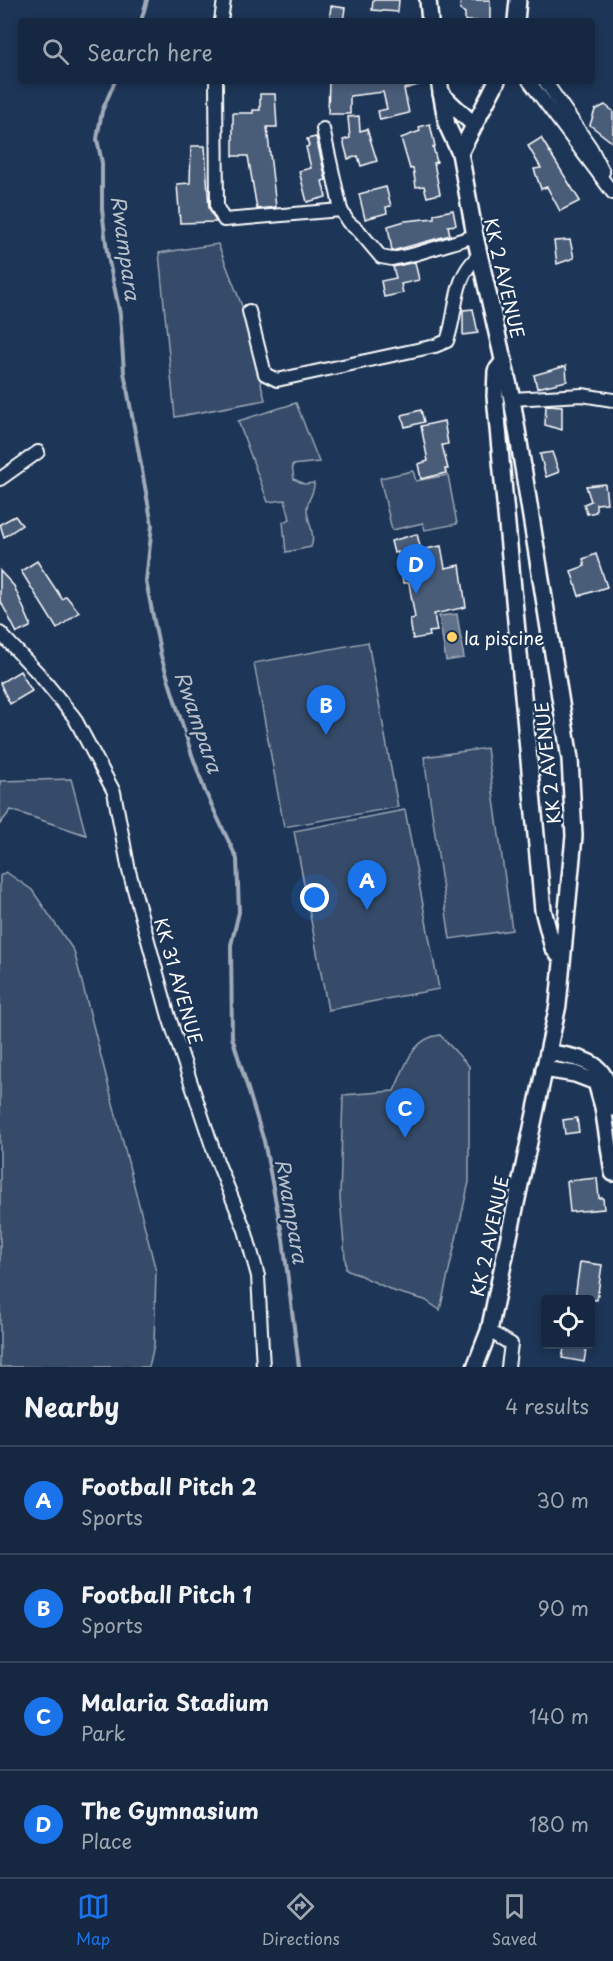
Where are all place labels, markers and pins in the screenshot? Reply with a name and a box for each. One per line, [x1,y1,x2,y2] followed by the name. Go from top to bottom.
[396,544,436,594] pin: D
[464,624,544,651] place label: la piscine
[445,630,459,644] marker: la piscine
[306,686,346,735] pin: B
[348,860,386,910] pin: A
[386,1088,424,1138] pin: C

